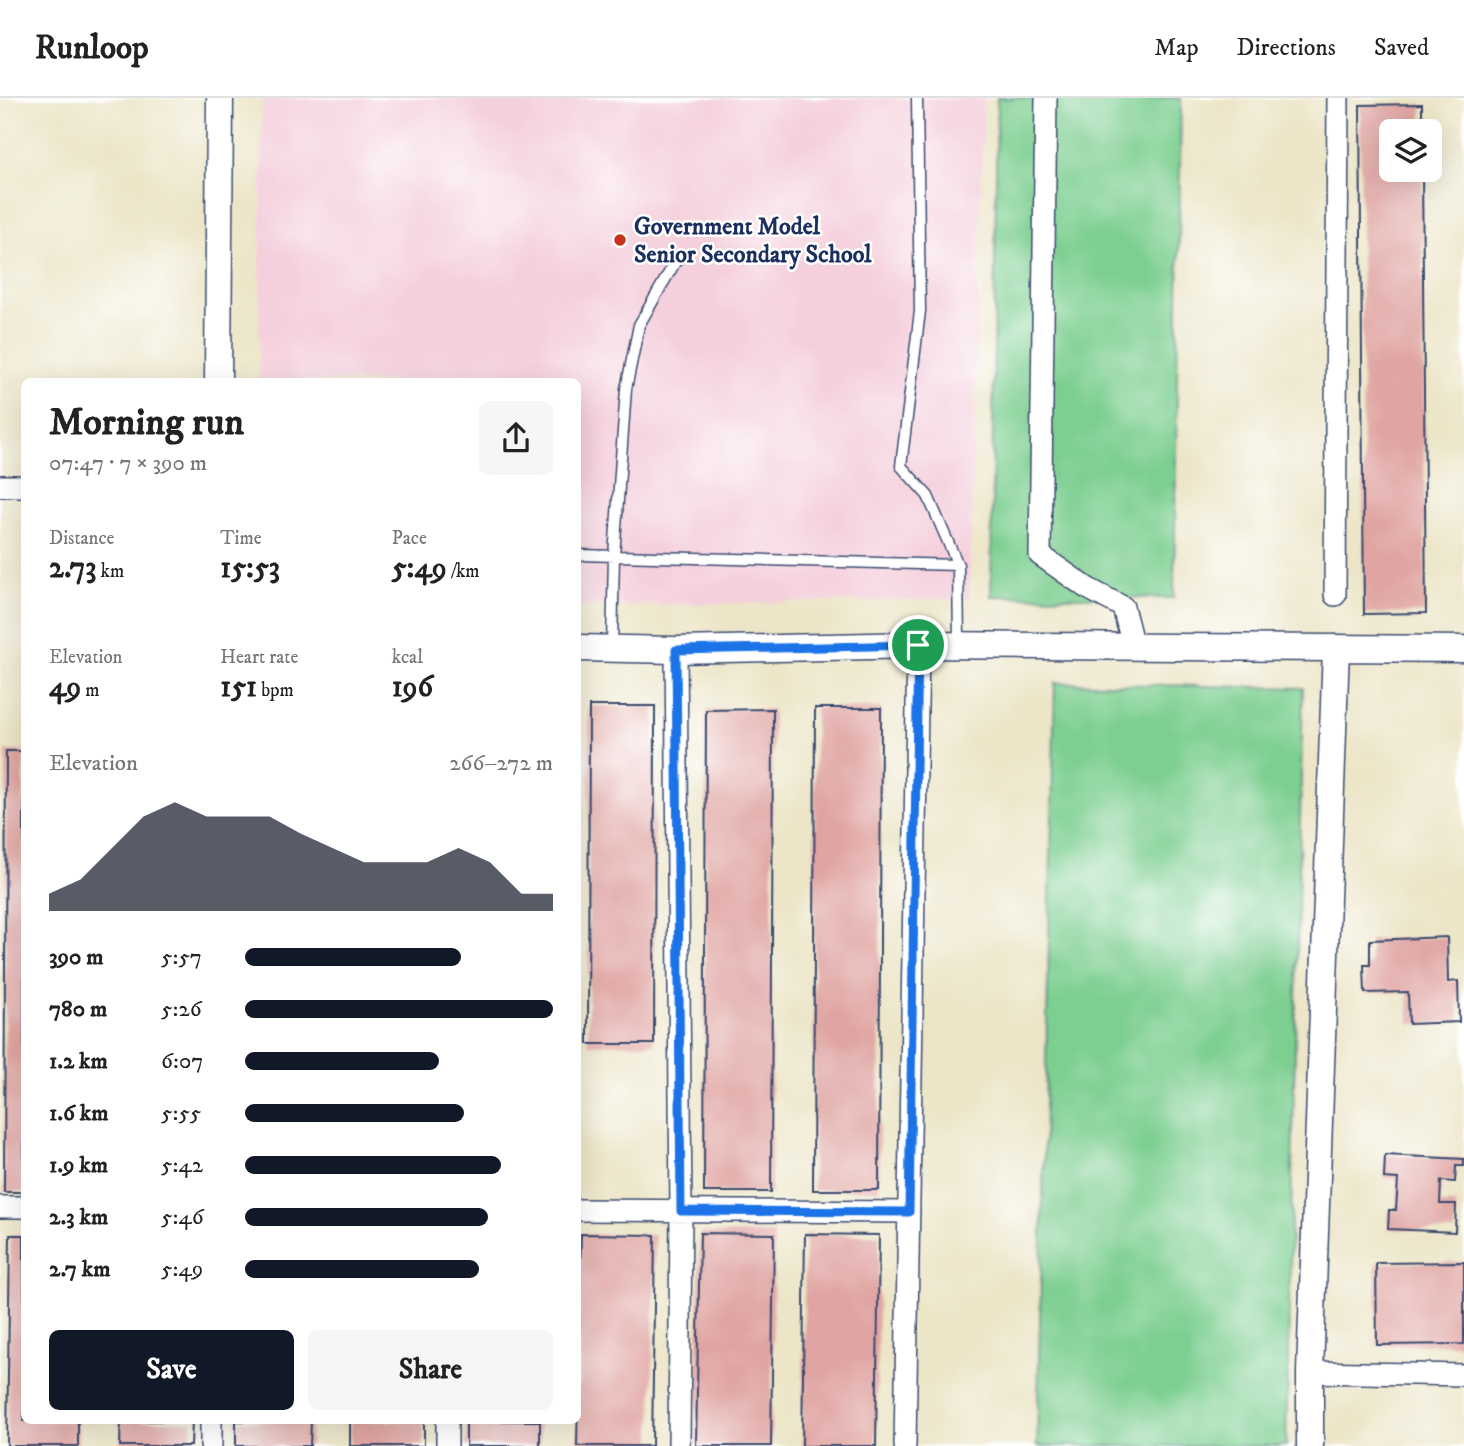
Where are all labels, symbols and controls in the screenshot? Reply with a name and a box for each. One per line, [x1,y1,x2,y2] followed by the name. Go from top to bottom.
[35,28,149,69] text: Runloop
[1154,33,1199,63] text: Map
[1237,33,1336,63] text: Directions
[1374,33,1429,63] text: Saved
[1379,119,1442,182] map controls
[1379,119,1442,182] button: layers
[634,212,872,270] place label: Government Model Senior Secondary School
[612,232,628,248] marker: Government Model Senior Secondary School
[49,399,244,447] text: Morning run
[479,401,553,475] button: share
[49,449,207,478] text: 07:47 · 7 × 390 m
[49,527,114,550] text: Distance
[220,527,262,550] text: Time
[392,527,427,550] text: Pace
[49,550,97,587] text: 2.73
[220,550,280,587] text: 15:53
[392,550,447,587] text: 5:49
[97,560,124,583] text: km
[447,560,480,583] text: /km
[888,615,948,675] pin
[899,626,937,664] icon: arrive
[49,646,123,669] text: Elevation
[220,646,298,669] text: Heart rate
[392,646,423,669] text: kcal
[49,669,81,706] text: 49
[220,669,257,706] text: 151
[392,669,433,706] text: 196
[81,679,100,702] text: m
[257,679,294,702] text: bpm
[49,749,138,778] text: Elevation
[449,749,553,778] text: 266–272 m
[49,943,104,972] text: 390 m
[161,943,202,972] text: 5:57
[49,995,107,1024] text: 780 m
[161,995,202,1024] text: 5:26
[49,1047,108,1076] text: 1.2 km
[161,1047,203,1076] text: 6:07
[49,1099,108,1128] text: 1.6 km
[161,1099,201,1128] text: 5:55
[49,1151,108,1180] text: 1.9 km
[161,1151,203,1180] text: 5:42
[49,1203,108,1232] text: 2.3 km
[161,1203,204,1232] text: 5:46
[49,1255,110,1284] text: 2.7 km
[161,1255,203,1284] text: 5:49
[49,1330,294,1410] button: Save
[308,1330,553,1410] button: Share

